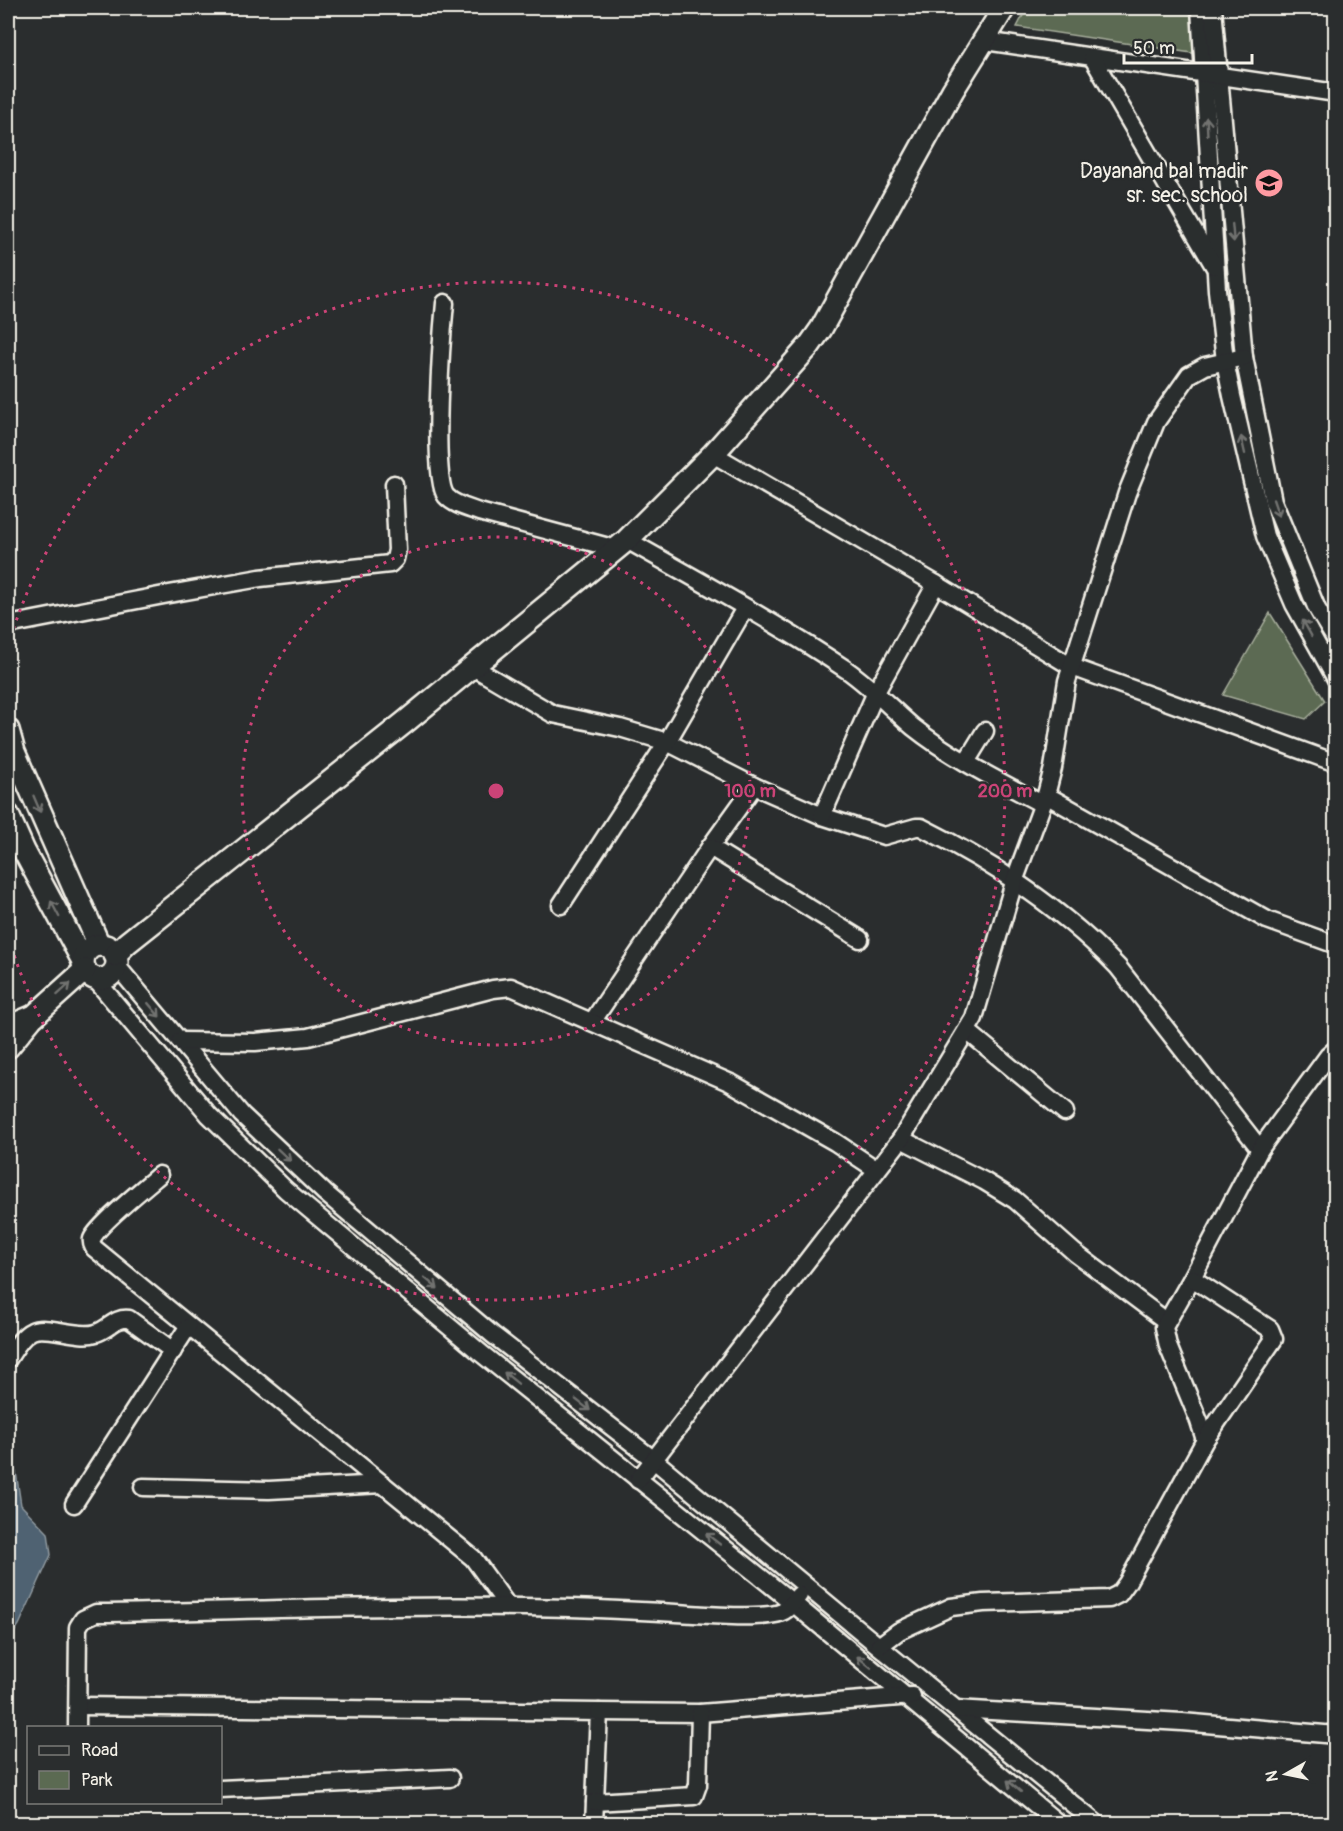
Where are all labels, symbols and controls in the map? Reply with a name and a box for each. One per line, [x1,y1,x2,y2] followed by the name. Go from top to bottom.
[1124,27,1252,65] scale bar
[1133,37,1175,60] text: 50 m
[1201,117,1212,137] one-way arrow
[1080,158,1249,209] place label: Dayanand bal madir sr. sec. school
[1253,167,1285,199] school or university icon: Dayanand bal madir sr. sec. school
[1228,223,1239,243] one-way arrow
[1237,435,1248,455] one-way arrow
[1271,498,1282,517] one-way arrow
[1301,620,1313,637] one-way arrow
[724,780,776,803] text: 100 m
[978,780,1032,803] text: 200 m
[486,781,506,801] centre of rings
[32,794,43,813] one-way arrow
[49,901,60,919] one-way arrow
[57,982,72,996] one-way arrow
[147,1002,161,1017] one-way arrow
[276,1147,291,1161] one-way arrow
[423,1276,439,1289] one-way arrow
[504,1371,519,1385] one-way arrow
[575,1398,591,1411] one-way arrow
[705,1533,721,1546] one-way arrow
[856,1655,872,1668] one-way arrow
[27,1726,222,1804] legend
[81,1739,118,1762] text: Road
[1256,1744,1316,1804] north arrow
[81,1769,113,1792] text: Park
[1261,1769,1283,1783] text: N
[1007,1780,1023,1793] one-way arrow

